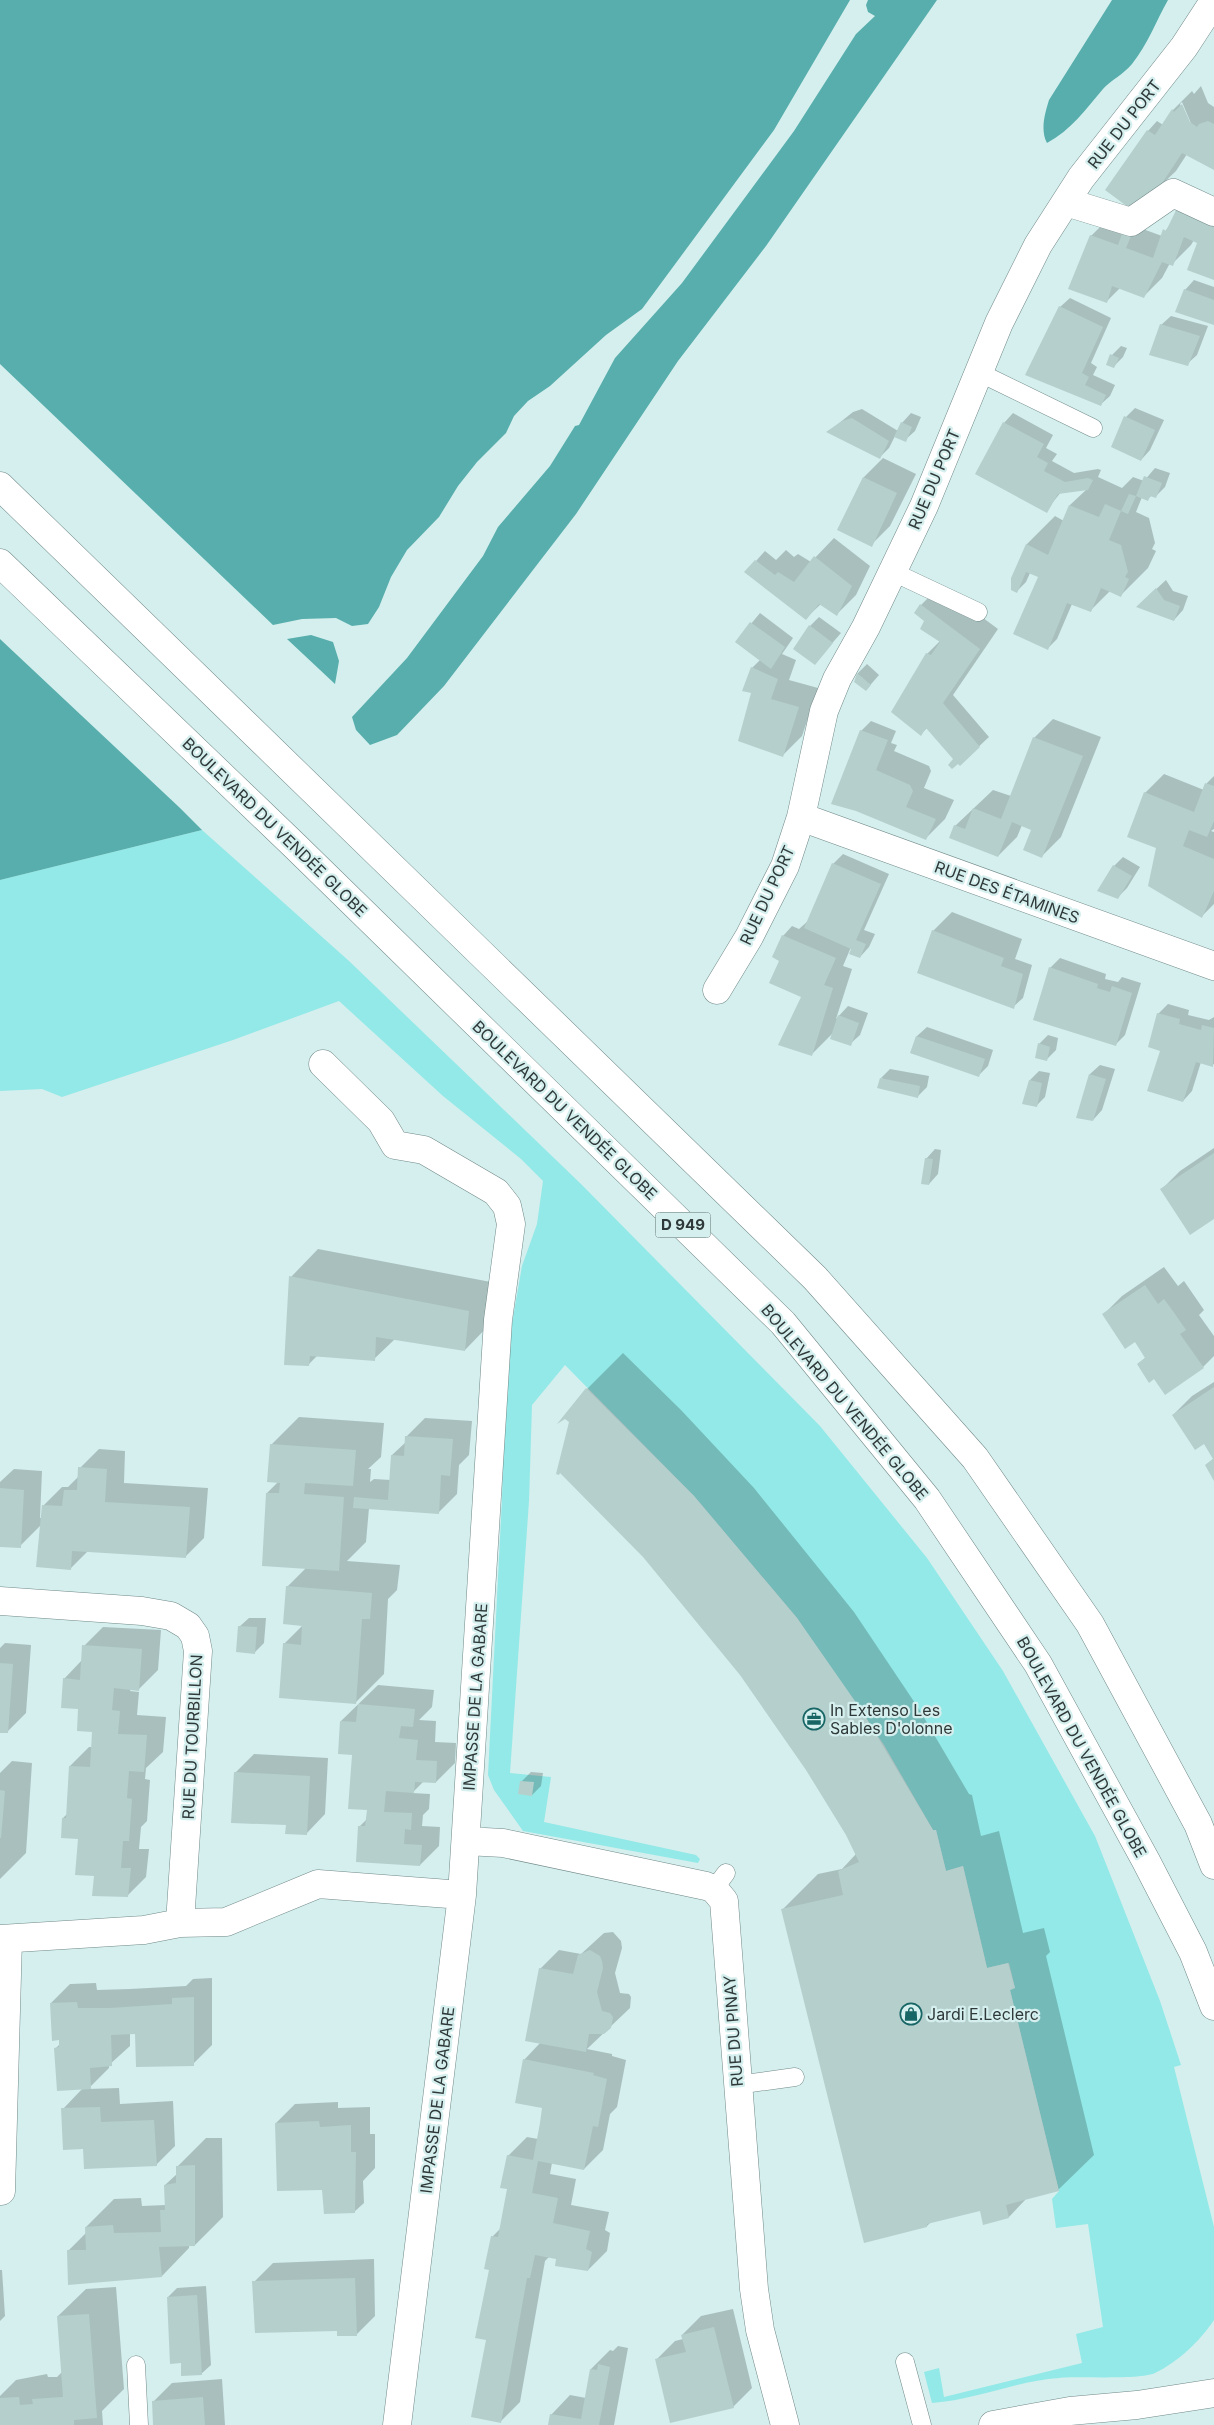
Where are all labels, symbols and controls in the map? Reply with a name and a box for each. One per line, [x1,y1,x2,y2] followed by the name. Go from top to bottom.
[1083,76,1165,172] street label: RUE DU PORT
[904,426,964,532] street label: RUE DU PORT
[178,733,372,921] street label: BOULEVARD DU VENDÉE GLOBE
[735,842,799,948] street label: RUE DU PORT
[932,857,1082,927] street label: RUE DES ÉTAMINES
[468,1016,662,1204] street label: BOULEVARD DU VENDÉE GLOBE
[656,1212,710,1238] road number: D 949
[757,1300,933,1504] street label: BOULEVARD DU VENDÉE GLOBE
[458,1603,492,1791] street label: IMPASSE DE LA GABARE
[1013,1633,1151,1861] street label: BOULEVARD DU VENDÉE GLOBE
[178,1654,206,1820] street label: RUE DU TOURBILLON
[830,1700,953,1738] place label: In Extenso Les Sables D'olonne
[802,1707,826,1731] office icon: In Extenso Les Sables D'olonne
[719,1975,747,2087] street label: RUE DU PINAY
[899,2002,923,2026] shop icon: Jardi E.Leclerc
[927,2004,1039,2024] place label: Jardi E.Leclerc
[416,2006,458,2194] street label: IMPASSE DE LA GABARE

